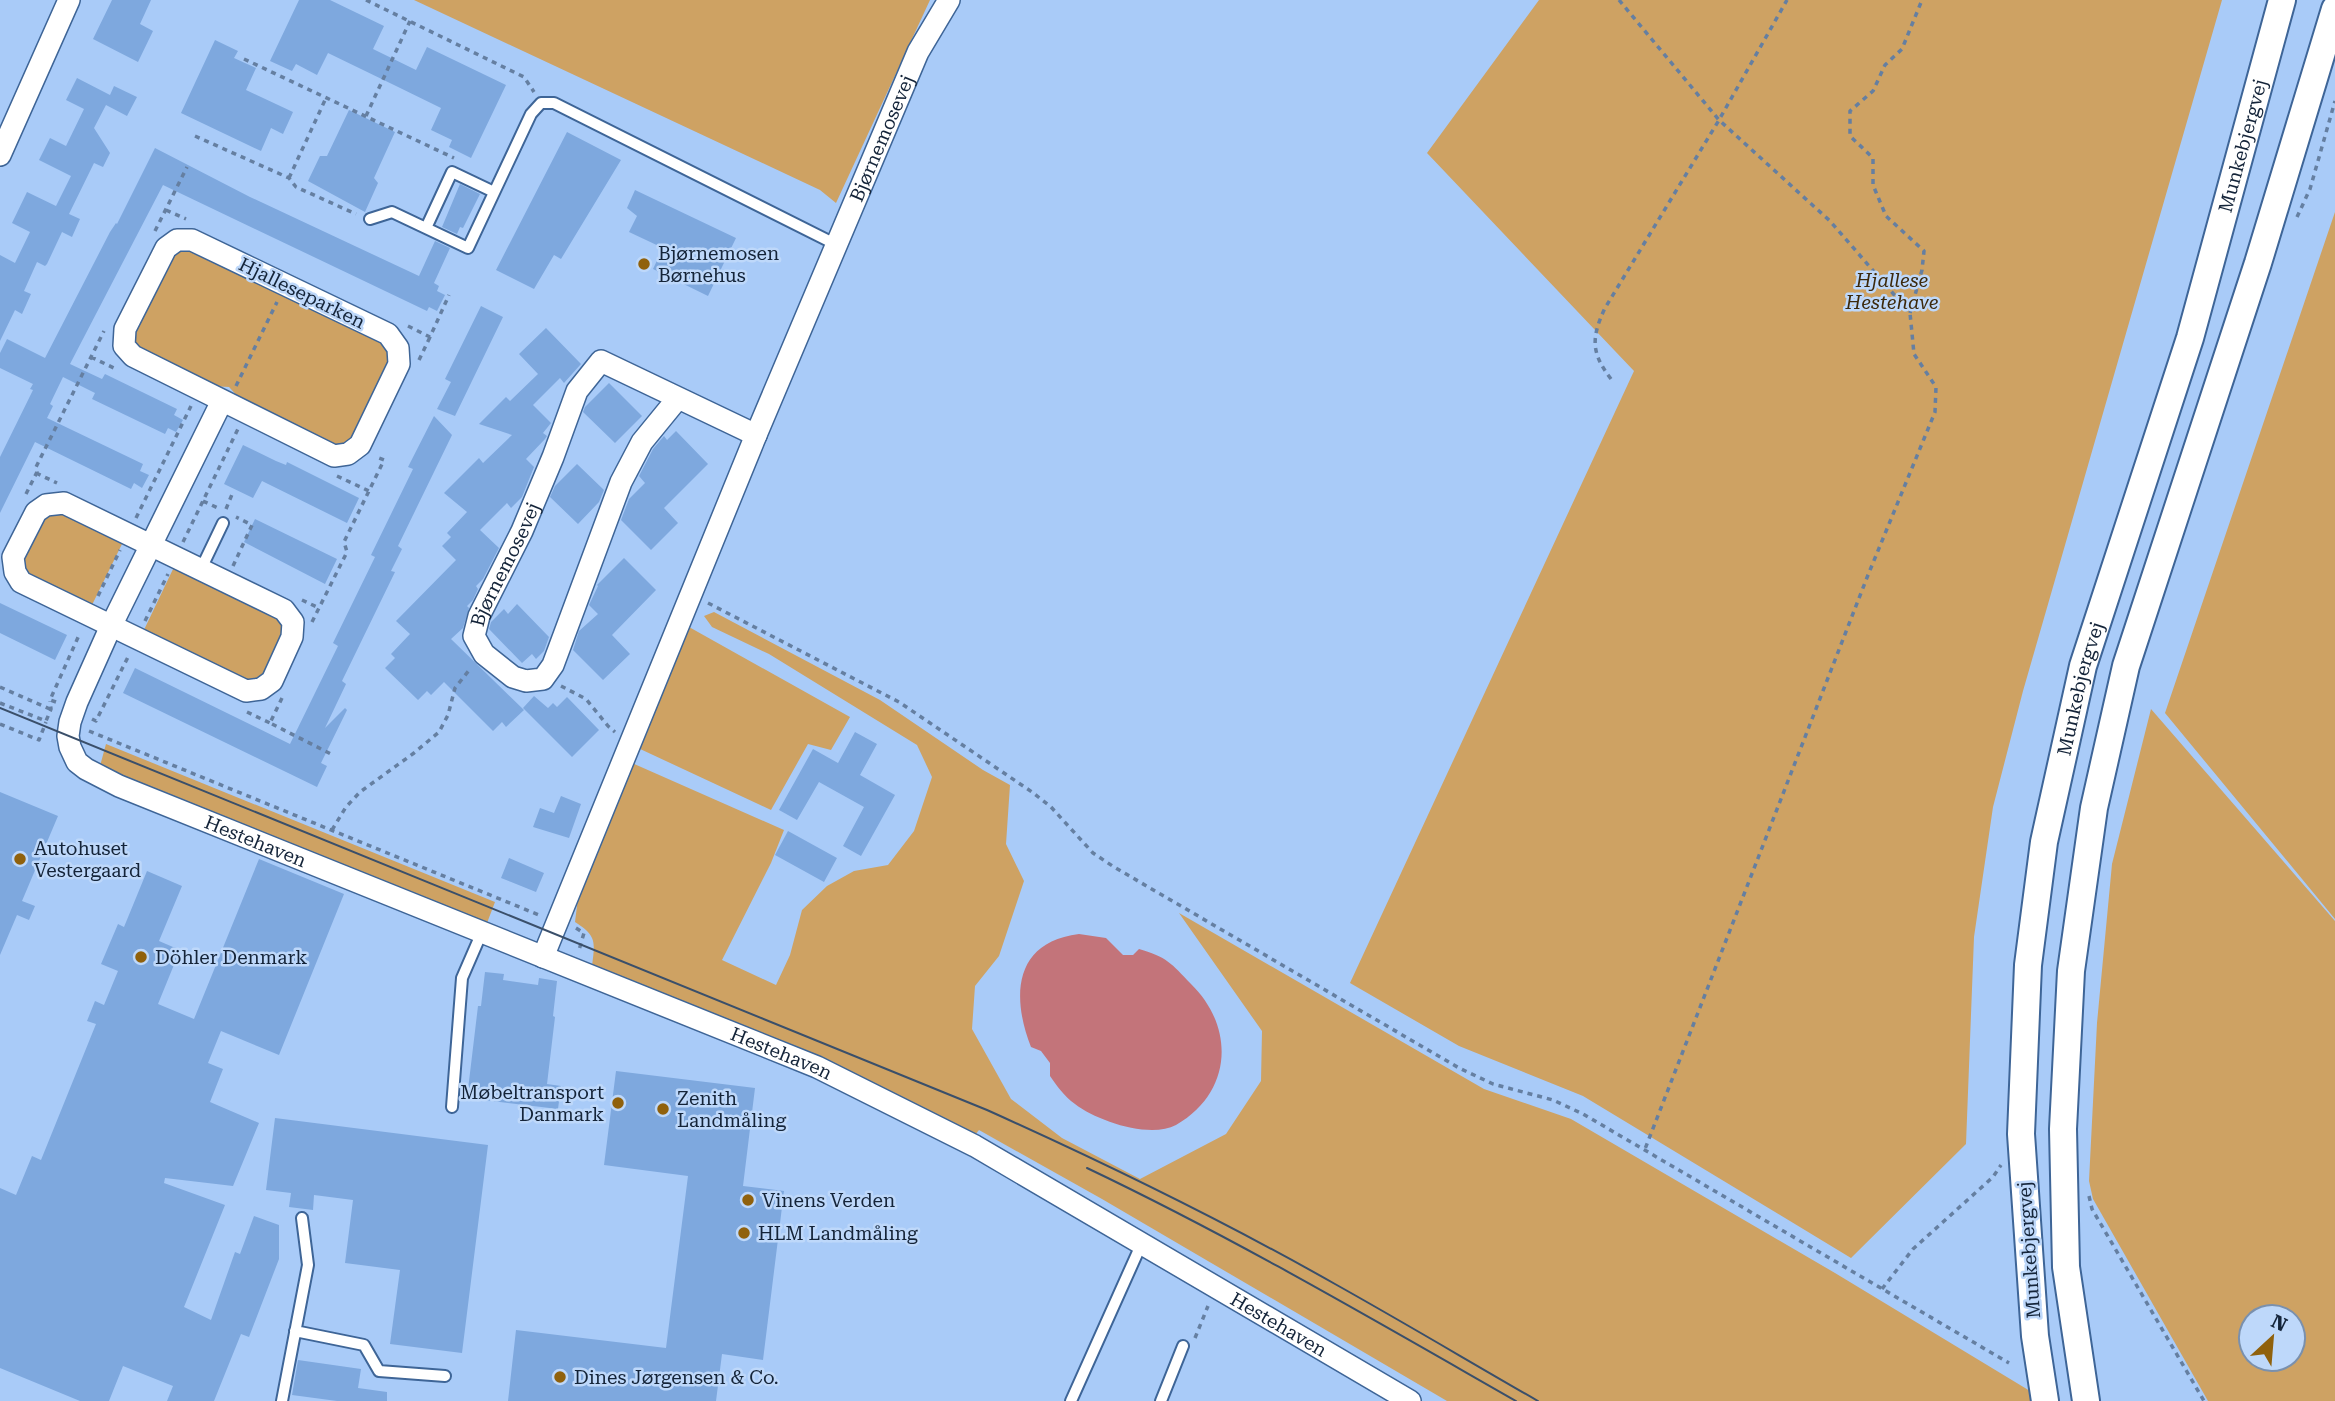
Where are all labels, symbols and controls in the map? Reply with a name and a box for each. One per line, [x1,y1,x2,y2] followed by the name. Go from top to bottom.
[845,71,919,205] street label: Bjørnemosevej
[2213,76,2271,215] street label: Munkebjergvej
[658,242,779,287] place label: Bjørnemosen Børnehus
[235,252,369,334] street label: Hjalleseparken
[636,256,652,272] marker: Bjørnemosen Børnehus
[1845,269,1939,314] park label: Hjallese Hestehave
[465,499,544,629] street label: Bjørnemosevej
[2052,619,2108,758] street label: Munkebjergvej
[201,810,310,872] street label: Hestehaven
[34,837,141,882] place label: Autohuset Vestergaard
[12,851,28,867] marker: Autohuset Vestergaard
[155,946,307,969] place label: Döhler Denmark
[133,949,149,965] marker: Döhler Denmark
[727,1022,836,1084] street label: Hestehaven
[460,1081,604,1126] place label: Møbeltransport Danmark
[677,1087,786,1132] place label: Zenith Landmåling
[610,1095,626,1111] marker: Møbeltransport Danmark
[655,1101,671,1117] marker: Zenith Landmåling
[2013,1181,2045,1319] street label: Munkebjergvej
[762,1189,895,1212] place label: Vinens Verden
[740,1192,756,1208] marker: Vinens Verden
[758,1222,918,1245] place label: HLM Landmåling
[736,1225,752,1241] marker: HLM Landmåling
[1227,1287,1331,1361] street label: Hestehaven
[2237,1303,2307,1373] north arrow
[2268,1310,2291,1337] text: N
[574,1366,779,1389] place label: Dines Jørgensen & Co.
[552,1369,568,1385] marker: Dines Jørgensen & Co.

